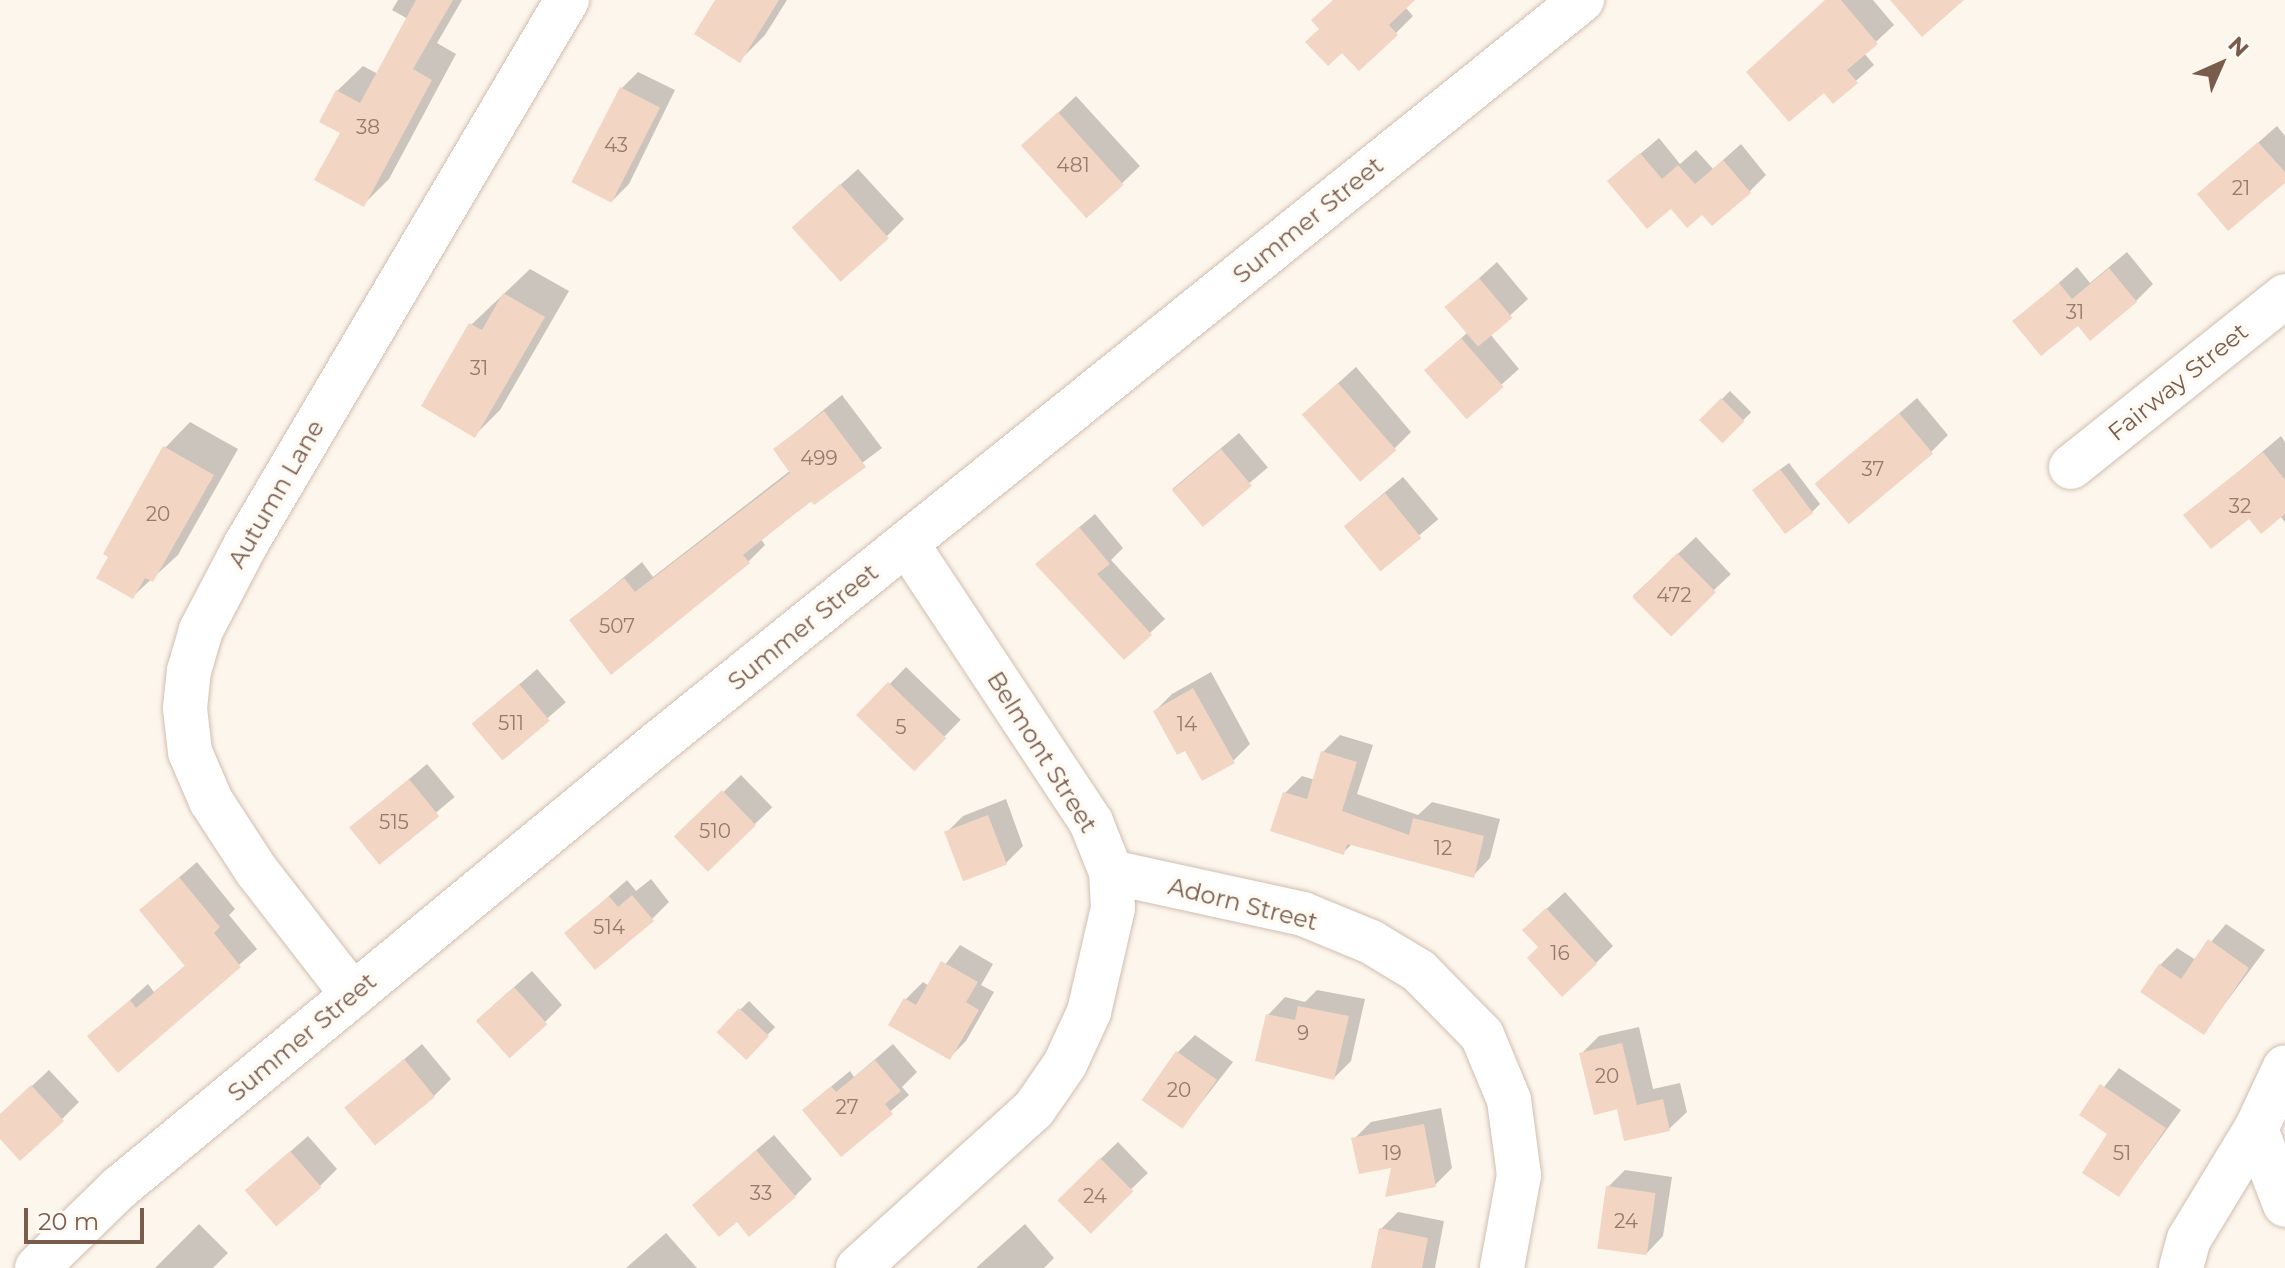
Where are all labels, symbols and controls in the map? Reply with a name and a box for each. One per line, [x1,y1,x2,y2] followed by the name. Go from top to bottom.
[2181,24,2261,104] north arrow
[2222,31,2254,63] text: N
[356,115,380,139] house number: 38
[604,133,628,157] house number: 43
[1227,151,1389,289] street label: Summer Street
[1056,153,1090,177] house number: 481
[2232,176,2250,200] house number: 21
[2066,300,2084,324] house number: 31
[2102,317,2254,447] street label: Fairway Street
[470,356,488,380] house number: 31
[222,415,330,573] street label: Autumn Lane
[800,446,838,470] house number: 499
[1862,457,1884,481] house number: 37
[2229,494,2251,518] house number: 32
[146,502,170,526] house number: 20
[722,558,884,696] street label: Summer Street
[1656,583,1692,607] house number: 472
[599,614,635,638] house number: 507
[981,666,1103,838] street label: Belmont Street
[498,711,524,735] house number: 511
[1177,712,1197,736] house number: 14
[895,715,907,739] house number: 5
[379,810,409,834] house number: 515
[699,819,731,843] house number: 510
[1434,836,1452,860] house number: 12
[1165,872,1321,936] street label: Adorn Street
[593,915,625,939] house number: 514
[1550,941,1570,965] house number: 16
[222,967,382,1107] street label: Summer Street
[1297,1021,1309,1045] house number: 9
[1595,1064,1619,1088] house number: 20
[1167,1078,1191,1102] house number: 20
[835,1095,859,1119] house number: 27
[1382,1141,1402,1165] house number: 19
[2113,1141,2131,1165] house number: 51
[750,1181,772,1205] house number: 33
[1083,1184,1107,1208] house number: 24
[28,1192,148,1242] scale bar
[38,1207,99,1236] text: 20 m
[1614,1209,1638,1233] house number: 24

